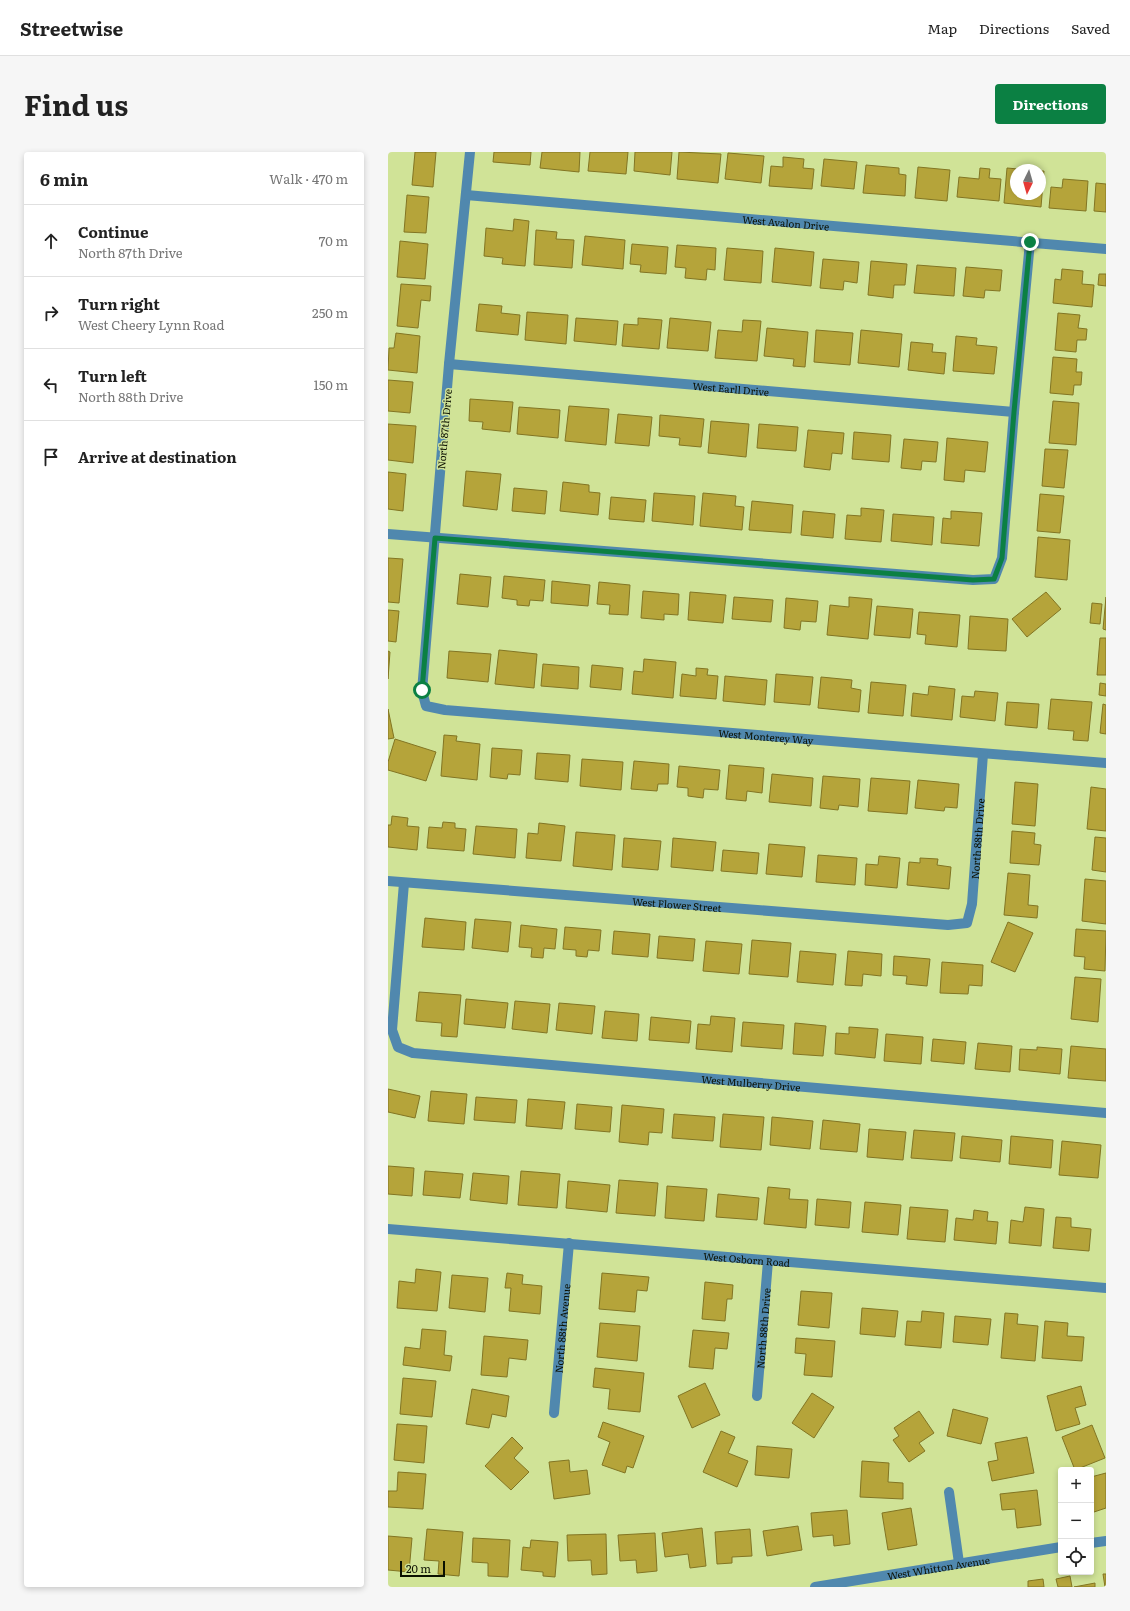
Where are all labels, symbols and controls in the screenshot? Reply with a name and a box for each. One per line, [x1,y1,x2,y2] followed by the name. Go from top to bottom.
[20,14,123,42] text: Streetwise
[927,18,957,38] text: Map
[979,18,1049,38] text: Directions
[1071,18,1110,38] text: Saved
[24,83,128,125] text: Find us
[995,84,1106,124] button: Directions
[1010,164,1046,200] north arrow
[40,166,88,191] text: 6 min
[269,169,348,188] text: Walk · 470 m
[742,211,830,233] street label: West Avalon Drive
[78,220,148,243] text: Continue
[40,230,62,252] icon: ahead
[319,231,348,250] text: 70 m
[1021,233,1039,251] route end
[78,243,183,262] text: North 87th Drive
[78,292,160,315] text: Turn right
[40,302,62,324] icon: right
[312,303,348,322] text: 250 m
[78,315,224,334] text: West Cheery Lynn Road
[78,364,147,387] text: Turn left
[40,374,62,396] icon: left
[313,375,348,394] text: 150 m
[692,377,770,399] street label: West Earll Drive
[78,387,183,406] text: North 88th Drive
[433,388,455,470] street label: North 87th Drive
[78,445,237,468] text: Arrive at destination
[40,446,62,468] icon: arrive
[413,681,431,699] route start
[718,724,814,747] street label: West Monterey Way
[966,798,987,880] street label: North 88th Drive
[632,893,722,915] street label: West Flower Street
[701,1071,801,1094] street label: West Mulberry Drive
[703,1247,791,1270] street label: West Osborn Road
[550,1283,573,1374] street label: North 88th Avenue
[752,1287,773,1369] street label: North 88th Drive
[1058,1467,1094,1575] map controls
[1058,1467,1094,1503] button: +
[1058,1503,1094,1539] button: −
[1058,1539,1094,1575] button: locate
[886,1551,991,1583] street label: West Whitton Avenue
[400,1559,445,1578] scale bar
[406,1560,431,1576] text: 20 m

